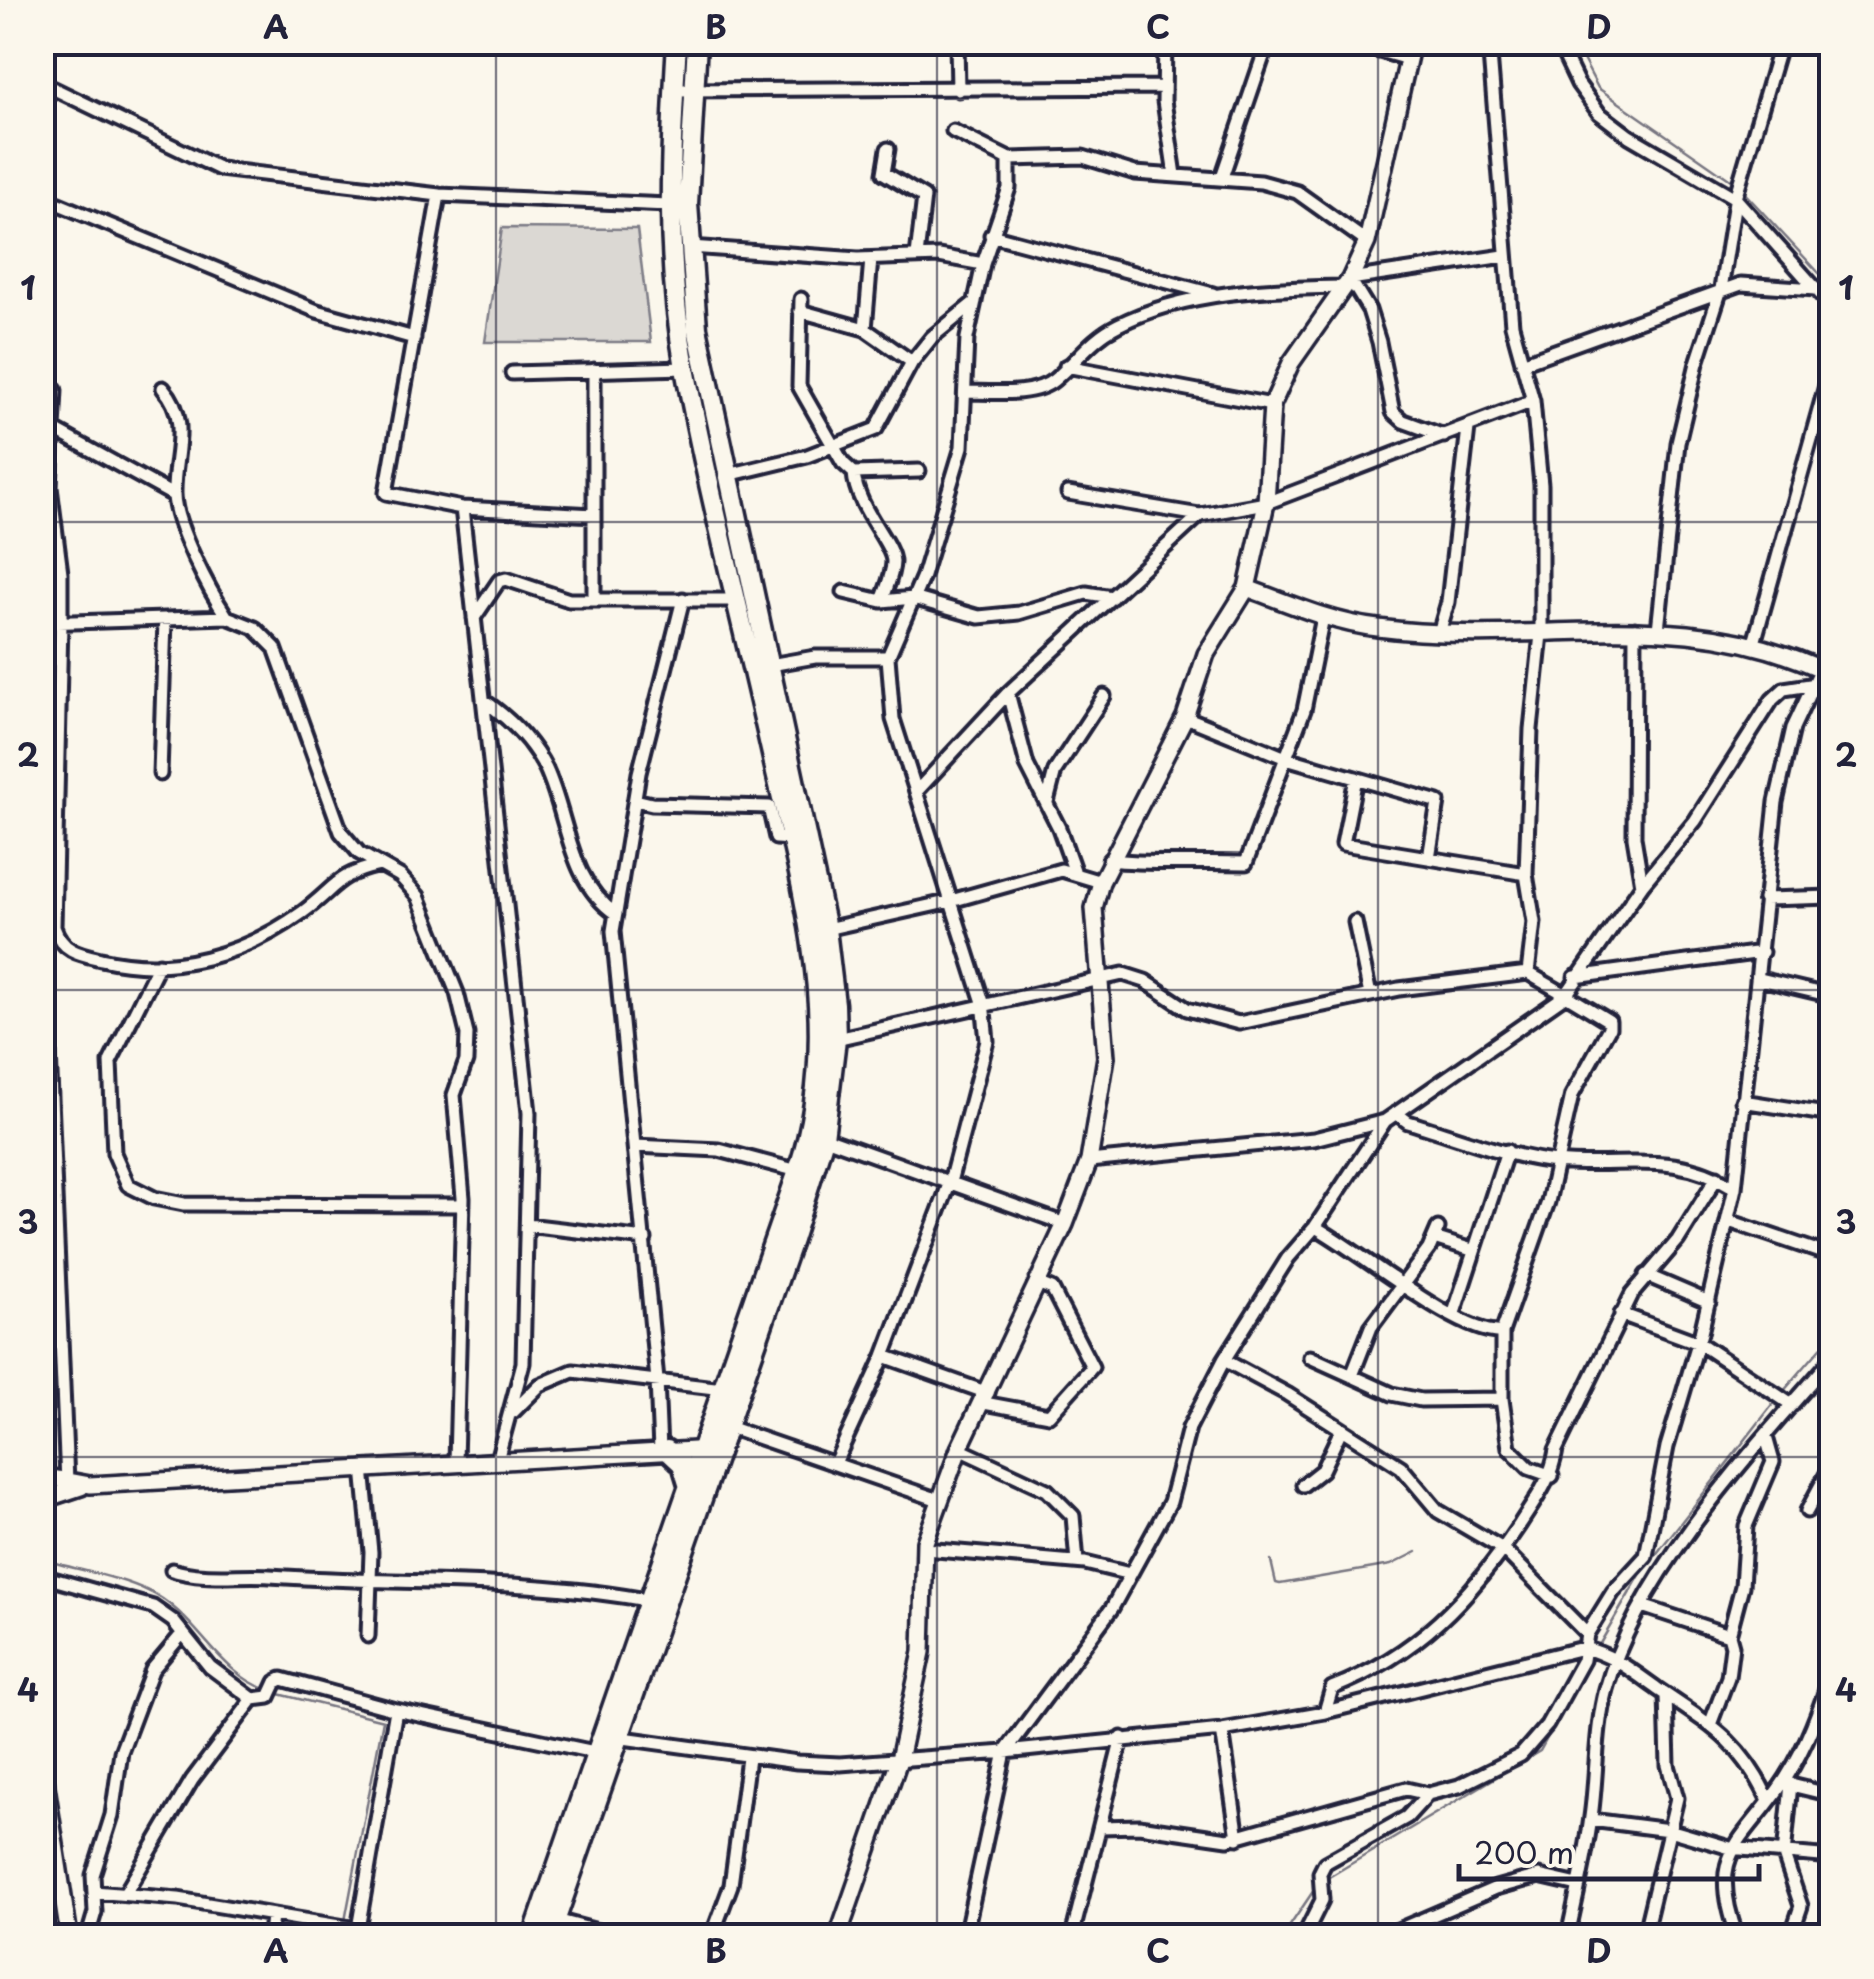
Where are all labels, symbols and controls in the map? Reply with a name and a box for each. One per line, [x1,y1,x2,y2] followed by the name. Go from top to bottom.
[263,2,289,50] text: A
[705,2,727,50] text: B
[1146,2,1170,50] text: C
[1586,2,1612,50] text: D
[20,263,36,311] text: 1
[1838,263,1854,311] text: 1
[17,730,39,778] text: 2
[1835,730,1857,778] text: 2
[18,1197,38,1245] text: 3
[1836,1197,1856,1245] text: 3
[17,1665,39,1713] text: 4
[1835,1665,1857,1713] text: 4
[1459,1819,1759,1881] scale bar
[1474,1829,1574,1874] text: 200 m
[263,1926,289,1974] text: A
[705,1926,727,1974] text: B
[1146,1926,1170,1974] text: C
[1586,1926,1612,1974] text: D

